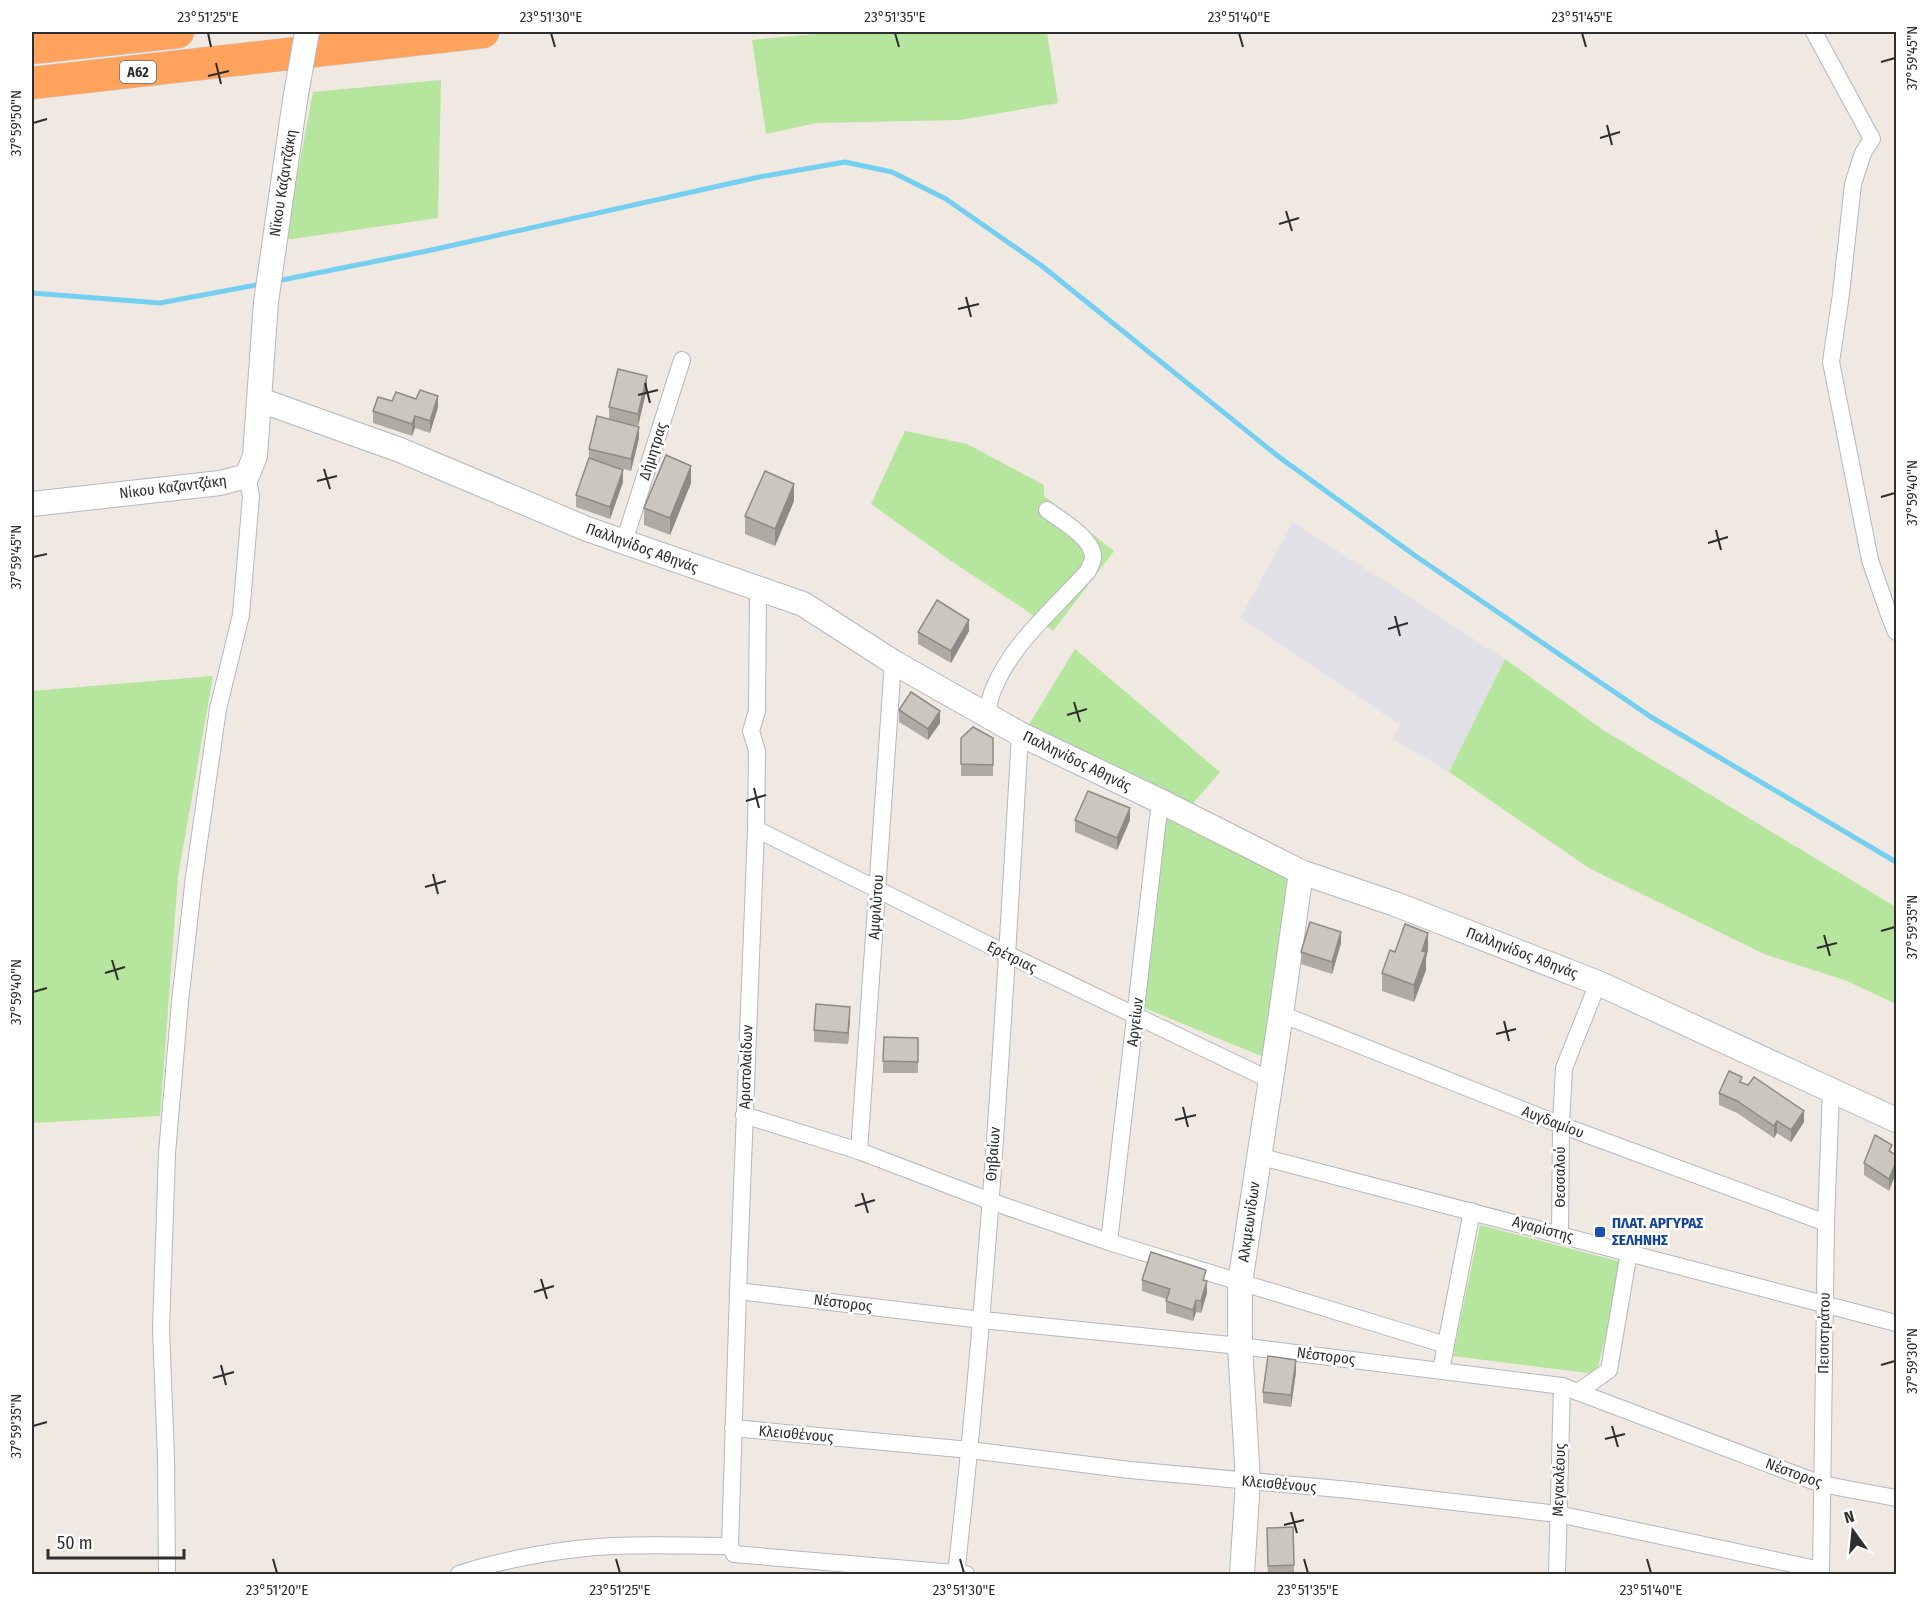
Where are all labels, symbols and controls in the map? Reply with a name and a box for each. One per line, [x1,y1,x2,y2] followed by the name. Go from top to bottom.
[177,8,239,26] text: 23°51'25"E
[520,8,582,26] text: 23°51'30"E
[864,8,926,26] text: 23°51'35"E
[1208,8,1270,26] text: 23°51'40"E
[1551,8,1613,26] text: 23°51'45"E
[1903,26,1921,90] text: 37°59'45"N
[120,61,156,83] road number: Α62
[7,90,25,156] text: 37°59'50"N
[266,128,300,238] street label: Νϊκου Καζαντζάκη
[635,419,671,482] street label: Δήμητρας
[1903,460,1921,526] text: 37°59'40"N
[118,471,228,503] street label: Νίκου Καζαντζάκη
[583,519,701,577] street label: Παλληνίδος Αθηνάς
[7,525,25,589] text: 37°59'45"N
[1020,727,1135,795] street label: Παλληνίδος Αθηνάς
[865,874,887,940] street label: Αμφιλύτου
[1903,895,1921,959] text: 37°59'35"N
[1464,923,1581,983] street label: Παλληνίδος Αθηνάς
[984,937,1040,977] street label: Ερέτριας
[7,959,25,1025] text: 37°59'40"N
[1123,996,1147,1048] street label: Αργείων
[736,1024,756,1109] street label: Αριστολαίδων
[1519,1102,1587,1142] street label: Αυγδαμίου
[982,1126,1004,1182] street label: Θηβαίων
[1551,1146,1569,1208] street label: Θεσσαλού
[1234,1180,1264,1263] street label: Αλκμεωνίδων
[1510,1212,1576,1246] street label: Αγαρίστης
[1612,1214,1703,1249] place label: ΠΛΑΤ. ΑΡΓΥΡΑΣ ΣΕΛΗΝΗΣ
[1593,1225,1607,1239] marker: ΠΛΑΤ. ΑΡΓΥΡΑΣ ΣΕΛΗΝΗΣ
[813,1290,874,1316] street label: Νέστορος
[1814,1292,1834,1374] street label: Πεισιστράτου
[1903,1328,1921,1394] text: 37°59'30"N
[1296,1343,1357,1369] street label: Νέστορος
[7,1394,25,1458] text: 37°59'35"N
[758,1422,835,1446] street label: Κλεισθένους
[1549,1442,1569,1517] street label: Μεγακλέους
[1763,1454,1825,1492] street label: Νέστορος
[1241,1472,1318,1496] street label: Κλεισθένους
[1823,1501,1883,1561] north arrow
[1842,1507,1856,1527] text: N
[48,1522,184,1560] scale bar
[57,1532,93,1554] text: 50 m
[246,1581,308,1599] text: 23°51'20"E
[589,1581,651,1599] text: 23°51'25"E
[933,1581,995,1599] text: 23°51'30"E
[1277,1581,1339,1599] text: 23°51'35"E
[1620,1581,1682,1599] text: 23°51'40"E

